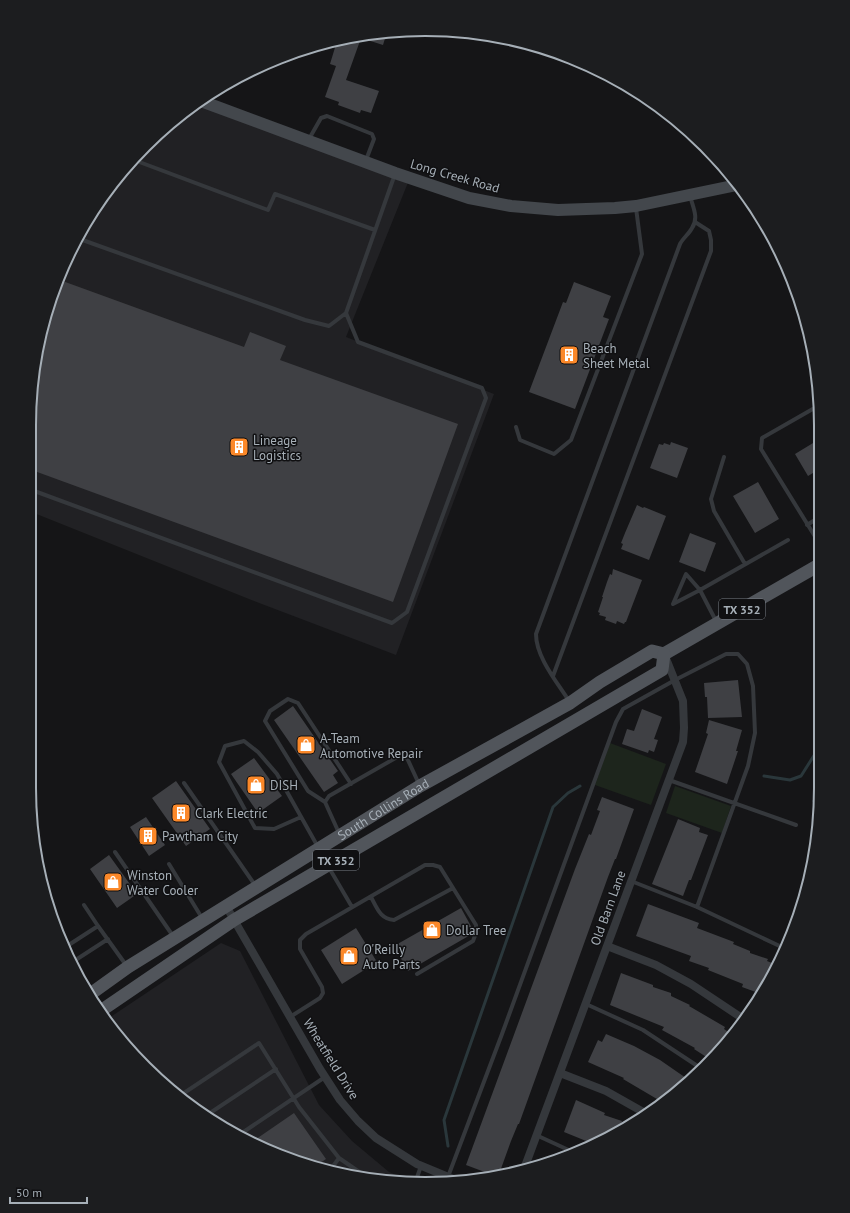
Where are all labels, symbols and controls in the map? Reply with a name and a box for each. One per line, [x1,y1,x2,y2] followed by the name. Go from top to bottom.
[408,155,502,197] street label: Long Creek Road
[583,340,650,372] place label: Beach Sheet Metal
[558,344,580,366] building icon: Beach Sheet Metal
[253,432,301,464] place label: Lineage Logistics
[228,436,250,458] building icon: Lineage Logistics
[719,599,765,619] road number: TX 352
[320,730,423,762] place label: A-Team Automotive Repair
[295,734,317,756] shop icon: A-Team Automotive Repair
[245,774,267,796] shop icon: DISH
[334,774,432,844] street label: South Collins Road
[270,777,298,794] place label: DISH
[170,802,192,824] building icon: Clark Electric
[195,805,268,822] place label: Clark Electric
[137,825,159,847] building icon: Pawtham City
[162,828,238,845] place label: Pawtham City
[313,850,359,870] road number: TX 352
[127,867,199,899] place label: Winston Water Cooler
[587,868,629,948] street label: Old Barn Lane
[102,871,124,893] shop icon: Winston Water Cooler
[421,919,443,941] shop icon: Dollar Tree
[446,922,506,939] place label: Dollar Tree
[363,941,420,973] place label: O'Reilly Auto Parts
[338,945,360,967] shop icon: O'Reilly Auto Parts
[299,1015,363,1103] street label: Wheatfield Drive
[10,1179,87,1205] scale bar
[16,1185,42,1200] text: 50 m

